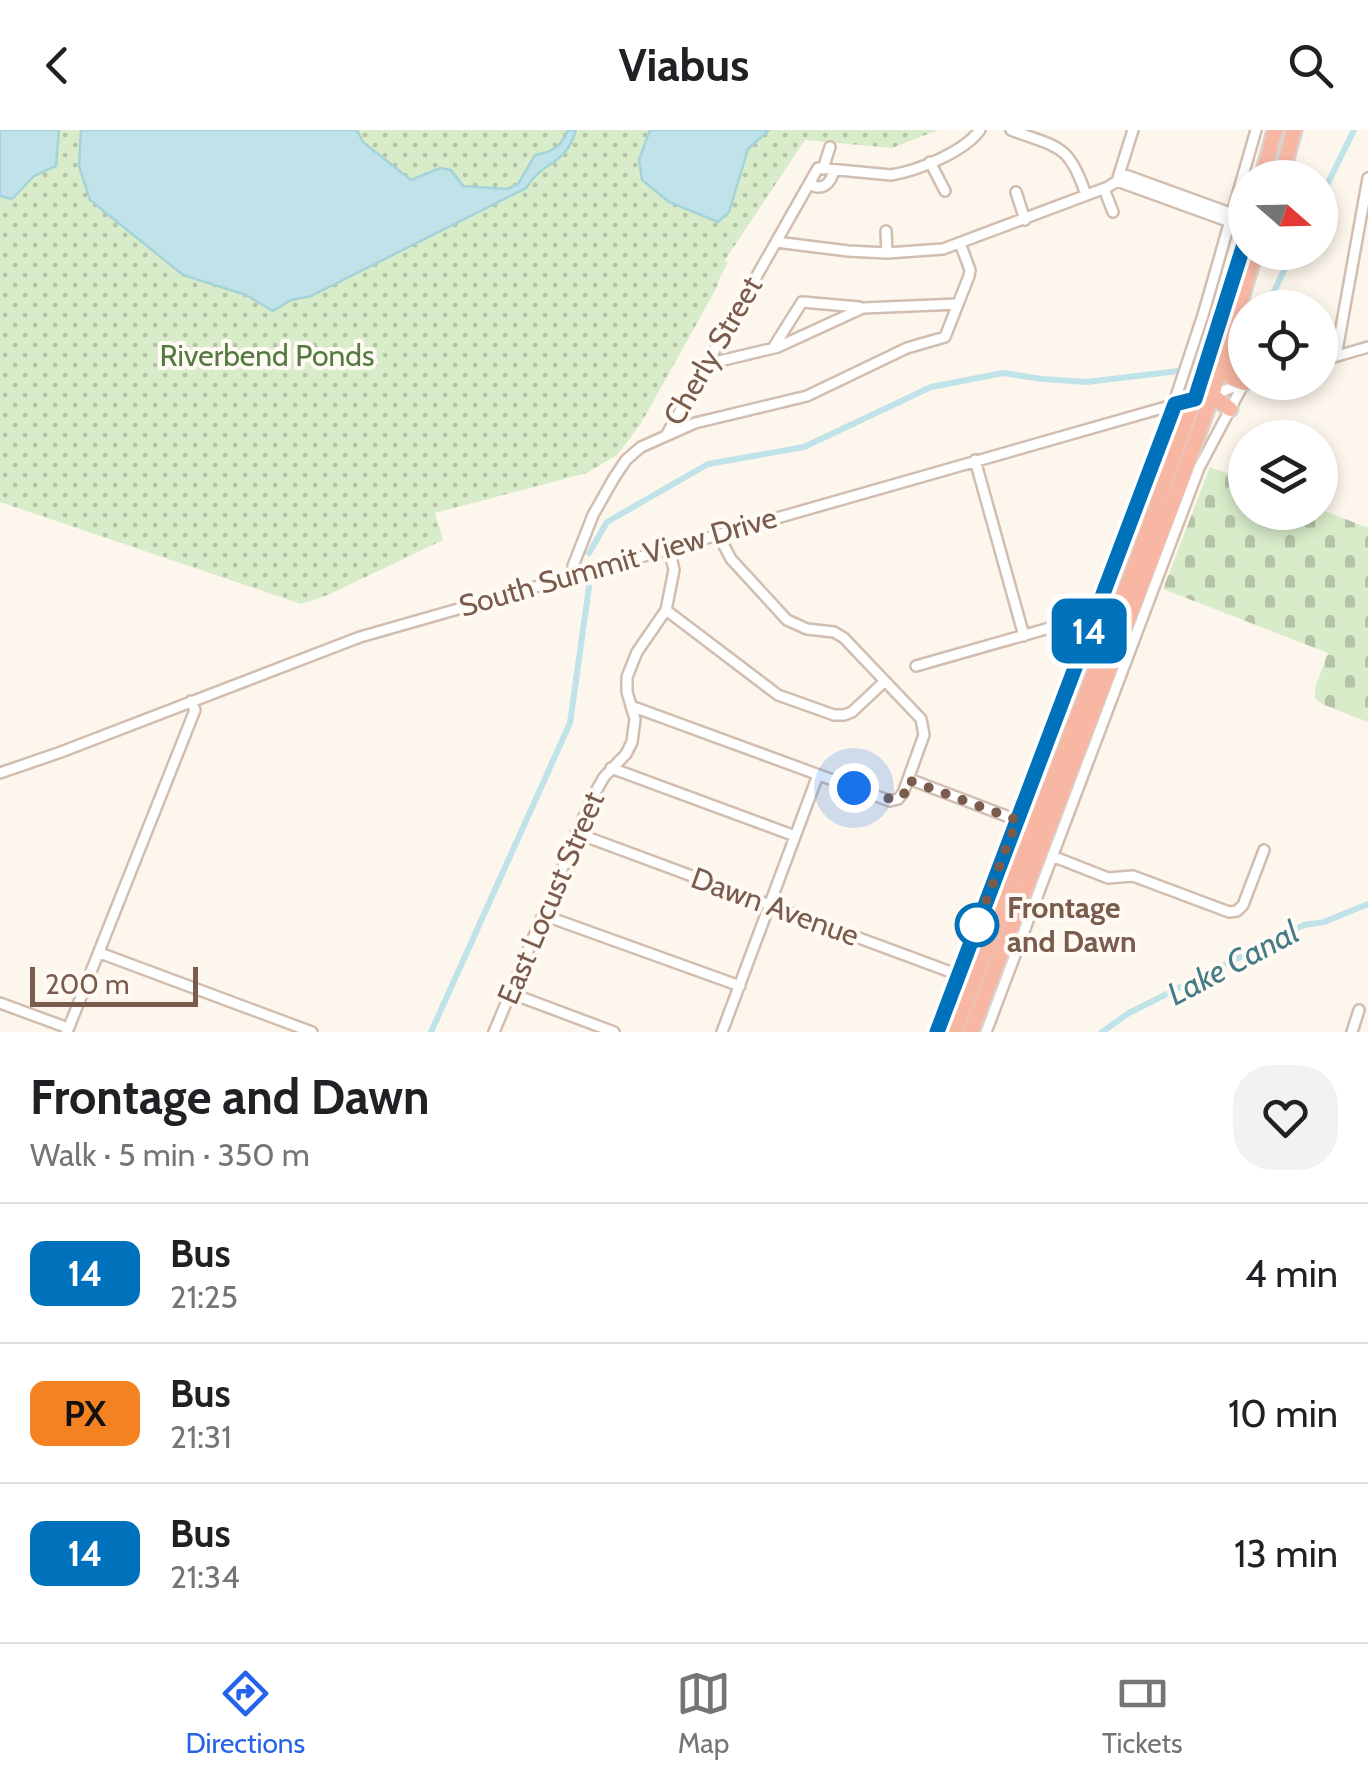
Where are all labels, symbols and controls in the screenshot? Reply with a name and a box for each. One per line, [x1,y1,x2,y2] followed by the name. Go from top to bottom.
[30,38,85,93] icon: back
[619,38,749,92] text: Viabus
[1283,38,1338,93] icon: search
[1228,160,1338,270] north arrow
[1228,160,1338,530] map controls
[655,270,770,432] street label: Cherly Street
[1228,290,1338,400] button: locate
[160,337,374,374] park label: Riverbend Ponds
[1228,420,1338,530] button: layers
[455,498,781,625] street label: South Summit View Drive
[1044,598,1134,664] line badge: 14
[1072,610,1106,653] text: 14
[829,763,879,813] your location
[489,786,612,1010] street label: East Locust Street
[686,859,864,954] street label: Dawn Avenue
[1007,889,1137,960] place label: Frontage and Dawn
[956,904,998,946] marker: Frontage and Dawn
[1160,912,1306,1013] water label: Lake Canal
[30,962,198,1006] scale bar
[45,967,130,1001] text: 200 m
[1233,1065,1338,1170] button: heart
[30,1068,430,1126] text: Frontage and Dawn
[30,1135,310,1174] text: Walk · 5 min · 350 m
[170,1230,231,1277] text: Bus
[1245,1250,1338,1297] text: 4 min
[68,1252,102,1295] text: 14
[170,1277,238,1316] text: 21:25
[170,1370,231,1417] text: Bus
[1228,1390,1338,1437] text: 10 min
[64,1392,106,1435] text: PX
[170,1417,232,1456] text: 21:31
[170,1510,231,1557] text: Bus
[1234,1530,1338,1577] text: 13 min
[68,1532,102,1575] text: 14
[170,1557,240,1596] text: 21:34
[185,1666,305,1760] tab: Directions
[676,1666,731,1760] tab: Map
[1102,1666,1183,1760] tab: Tickets

